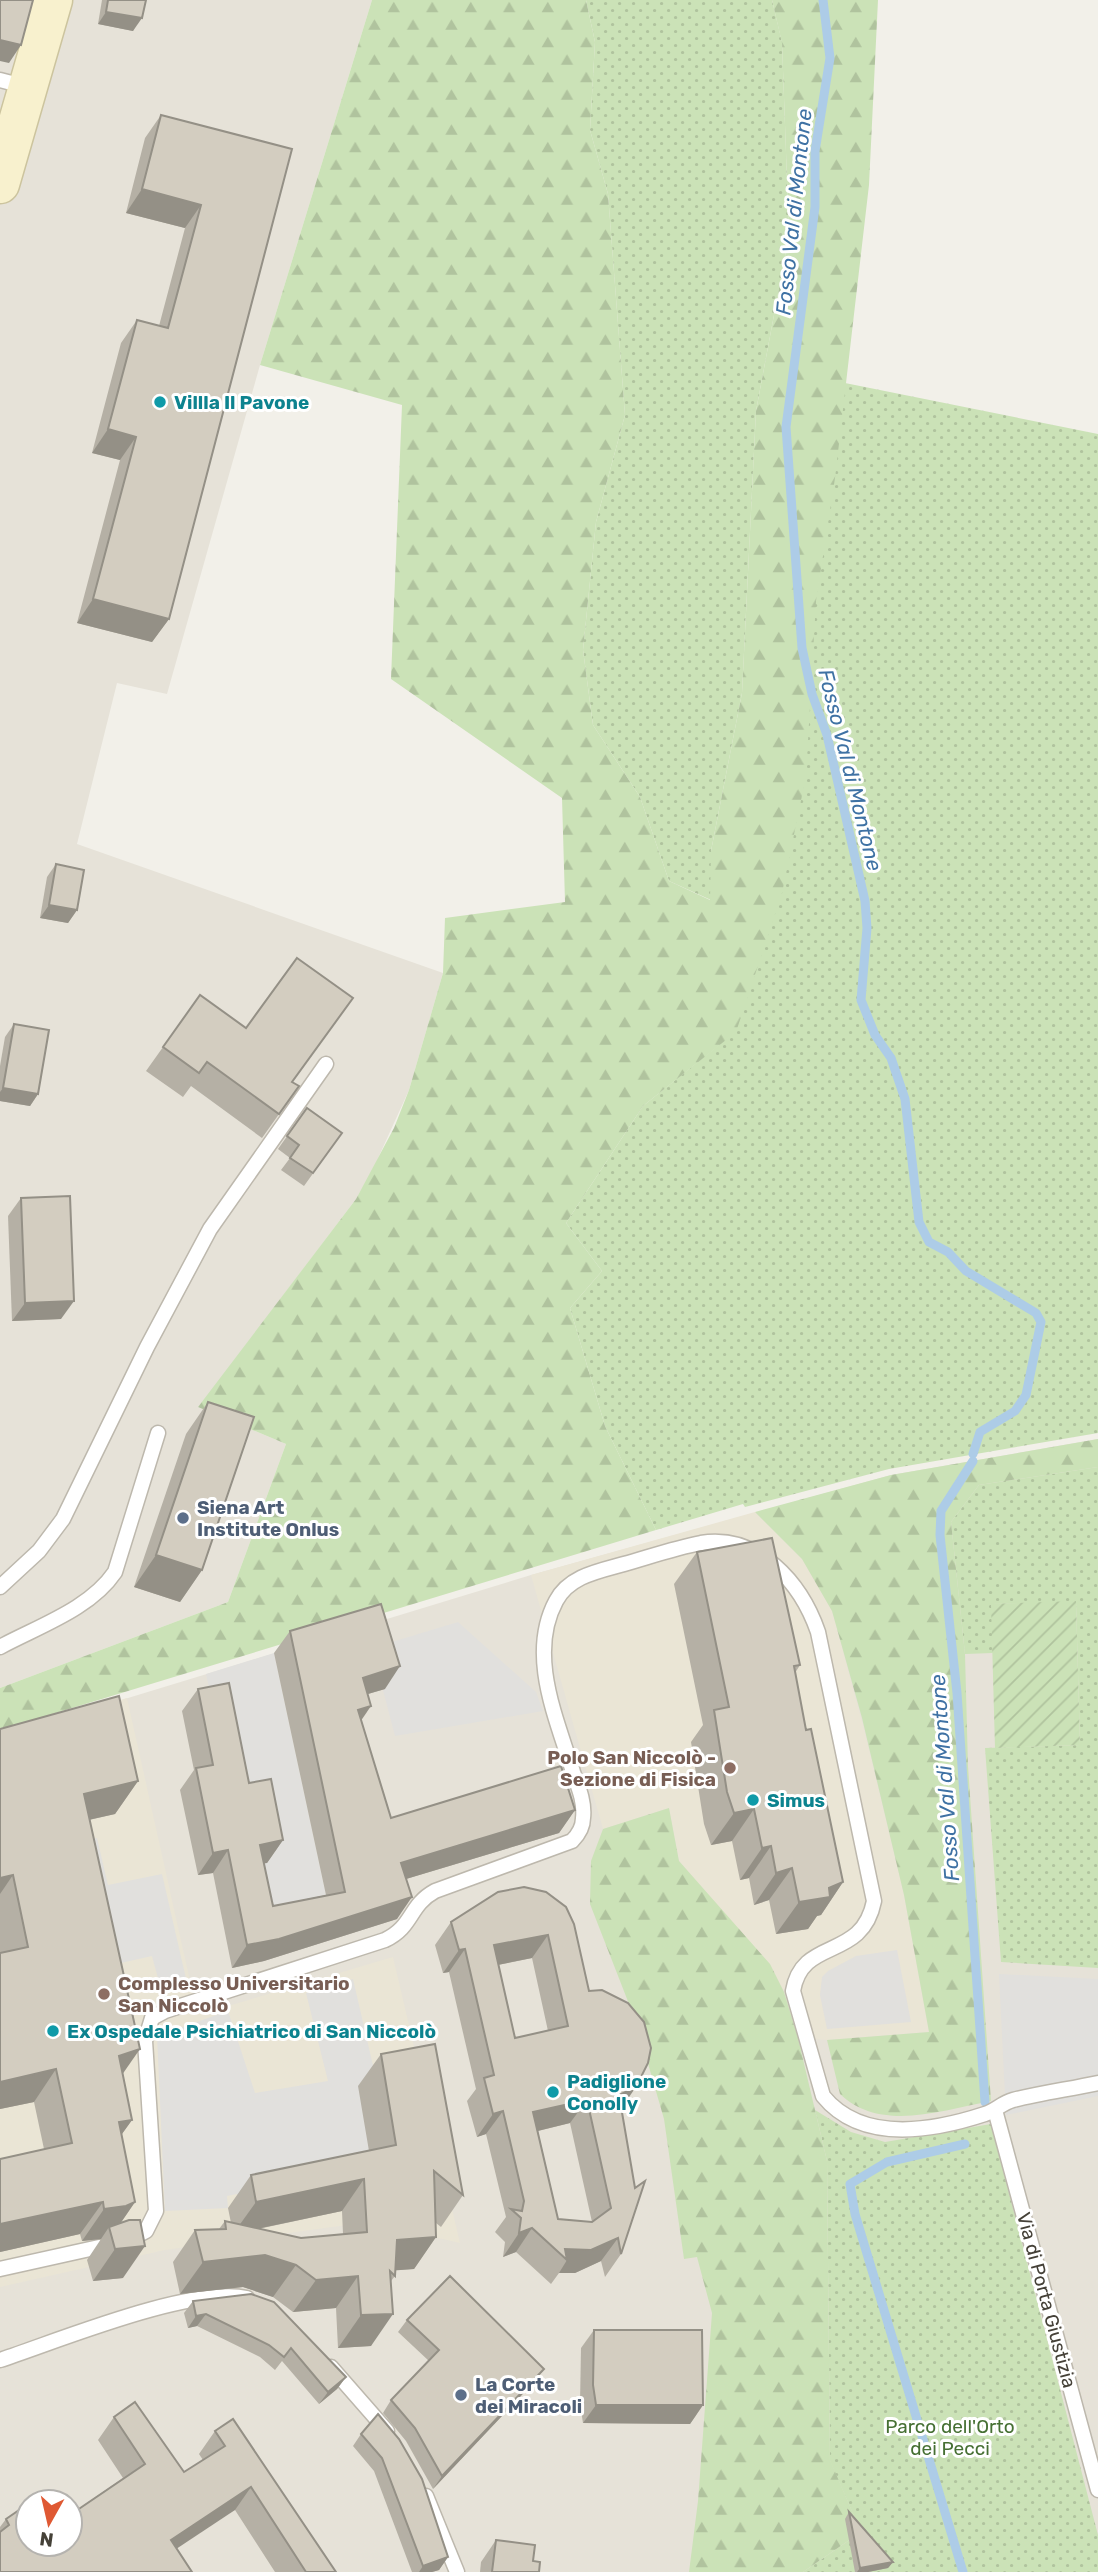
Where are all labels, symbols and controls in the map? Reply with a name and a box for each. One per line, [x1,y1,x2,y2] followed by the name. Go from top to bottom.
[770,107,817,316] water label: Fosso Val di Montone
[174,391,309,414] place label: Villla Il Pavone
[152,394,168,410] marker: Villla Il Pavone
[813,666,888,874] water label: Fosso Val di Montone
[197,1496,339,1541] place label: Siena Art Institute Onlus
[175,1510,191,1526] marker: Siena Art Institute Onlus
[925,1674,964,1882] water label: Fosso Val di Montone
[547,1746,716,1791] place label: Polo San Niccolò - Sezione di Fisica
[722,1760,738,1776] marker: Polo San Niccolò - Sezione di Fisica
[767,1789,825,1812] place label: Simus
[745,1792,761,1808] marker: Simus
[118,1972,350,2017] place label: Complesso Universitario San Niccolò
[96,1986,112,2002] marker: Complesso Universitario San Niccolò
[67,2020,436,2043] place label: Ex Ospedale Psichiatrico di San Niccolò
[45,2023,61,2039] marker: Ex Ospedale Psichiatrico di San Niccolò
[567,2070,666,2115] place label: Padiglione Conolly
[545,2084,561,2100] marker: Padiglione Conolly
[1012,2210,1081,2390] street label: Via di Porta Giustizia
[475,2373,582,2418] place label: La Corte dei Miracoli
[453,2387,469,2403] marker: La Corte dei Miracoli
[885,2415,1015,2460] park label: Parco dell'Orto dei Pecci
[14,2488,84,2558] north arrow
[38,2527,55,2552] text: N

